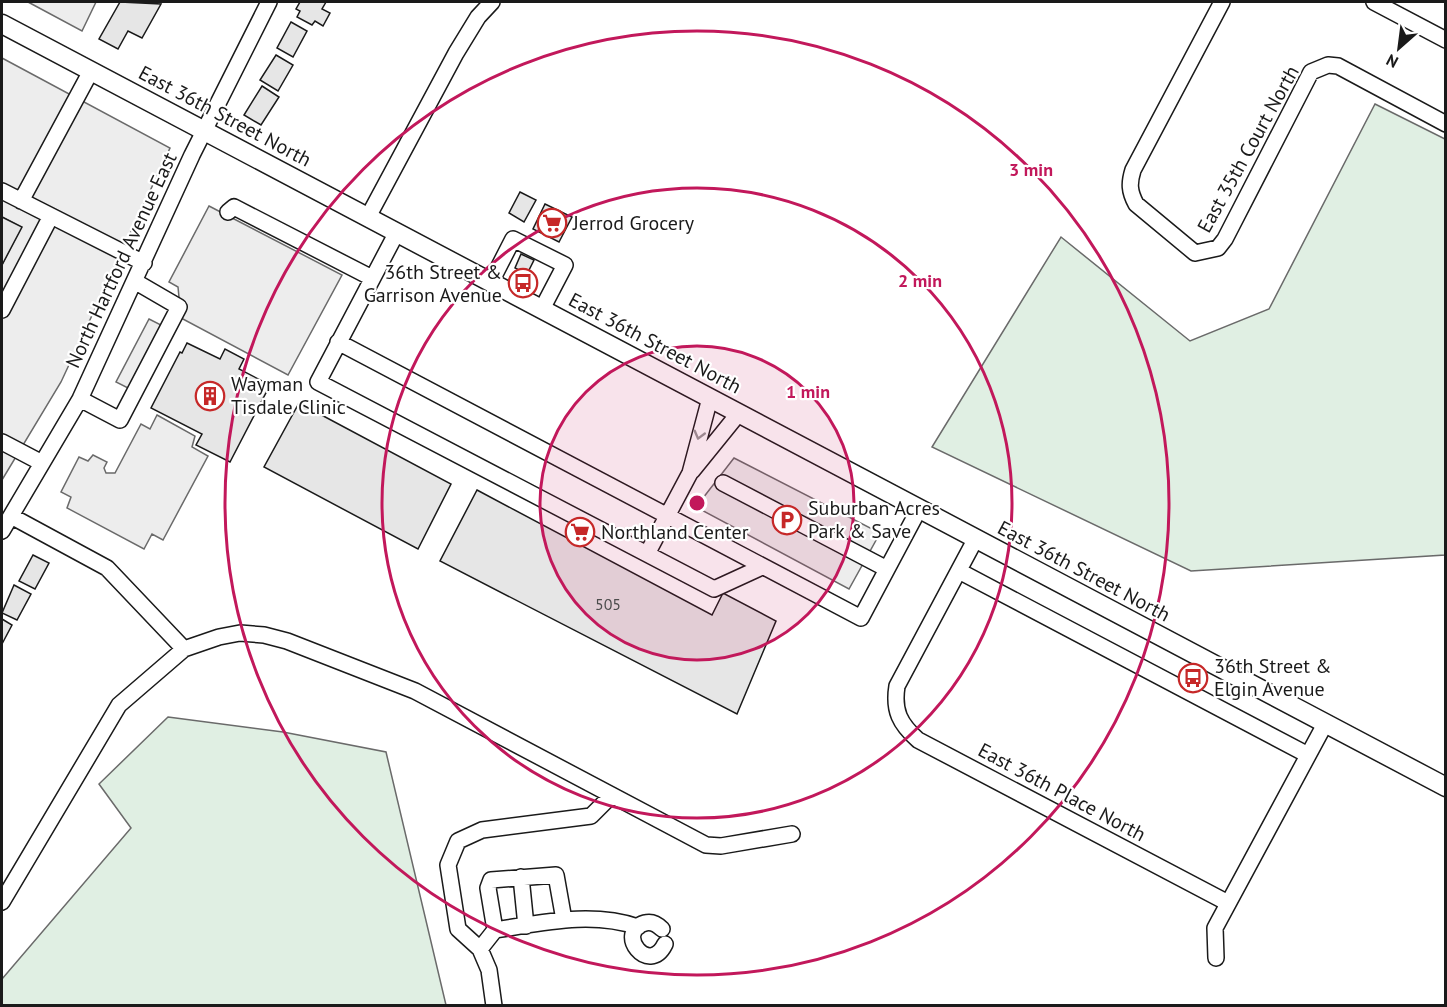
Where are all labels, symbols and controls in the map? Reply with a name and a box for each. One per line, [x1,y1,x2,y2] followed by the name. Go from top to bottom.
[1369,18,1429,78] north arrow
[1383,50,1401,73] text: N
[134,60,316,172] street label: East 36th Street North
[1191,61,1305,237] street label: East 35th Court North
[60,148,183,372] street label: North Hartford Avenue East
[1009,158,1053,181] text: 3 min
[536,207,568,239] supermarket icon: Jerrod Grocery
[572,210,695,236] place label: Jerrod Grocery
[364,259,502,308] place label: 36th Street & Garrison Avenue
[507,267,539,299] bus stop icon: 36th Street & Garrison Avenue
[898,269,942,292] text: 2 min
[564,287,746,399] street label: East 36th Street North
[231,371,346,420] place label: Wayman Tisdale Clinic
[194,380,226,412] building icon: Wayman Tisdale Clinic
[786,380,830,403] text: 1 min
[694,429,706,440] one-way arrow
[687,493,707,513] centre of rings
[808,495,940,544] place label: Suburban Acres Park & Save
[771,504,803,536] parking icon: Suburban Acres Park & Save
[993,515,1175,627] street label: East 36th Street North
[564,516,596,548] supermarket icon: Northland Center
[601,519,749,545] place label: Northland Center
[595,594,621,614] house number: 505
[1214,653,1332,702] place label: 36th Street & Elgin Avenue
[1177,662,1209,694] bus stop icon: 36th Street & Elgin Avenue
[974,737,1150,847] street label: East 36th Place North

